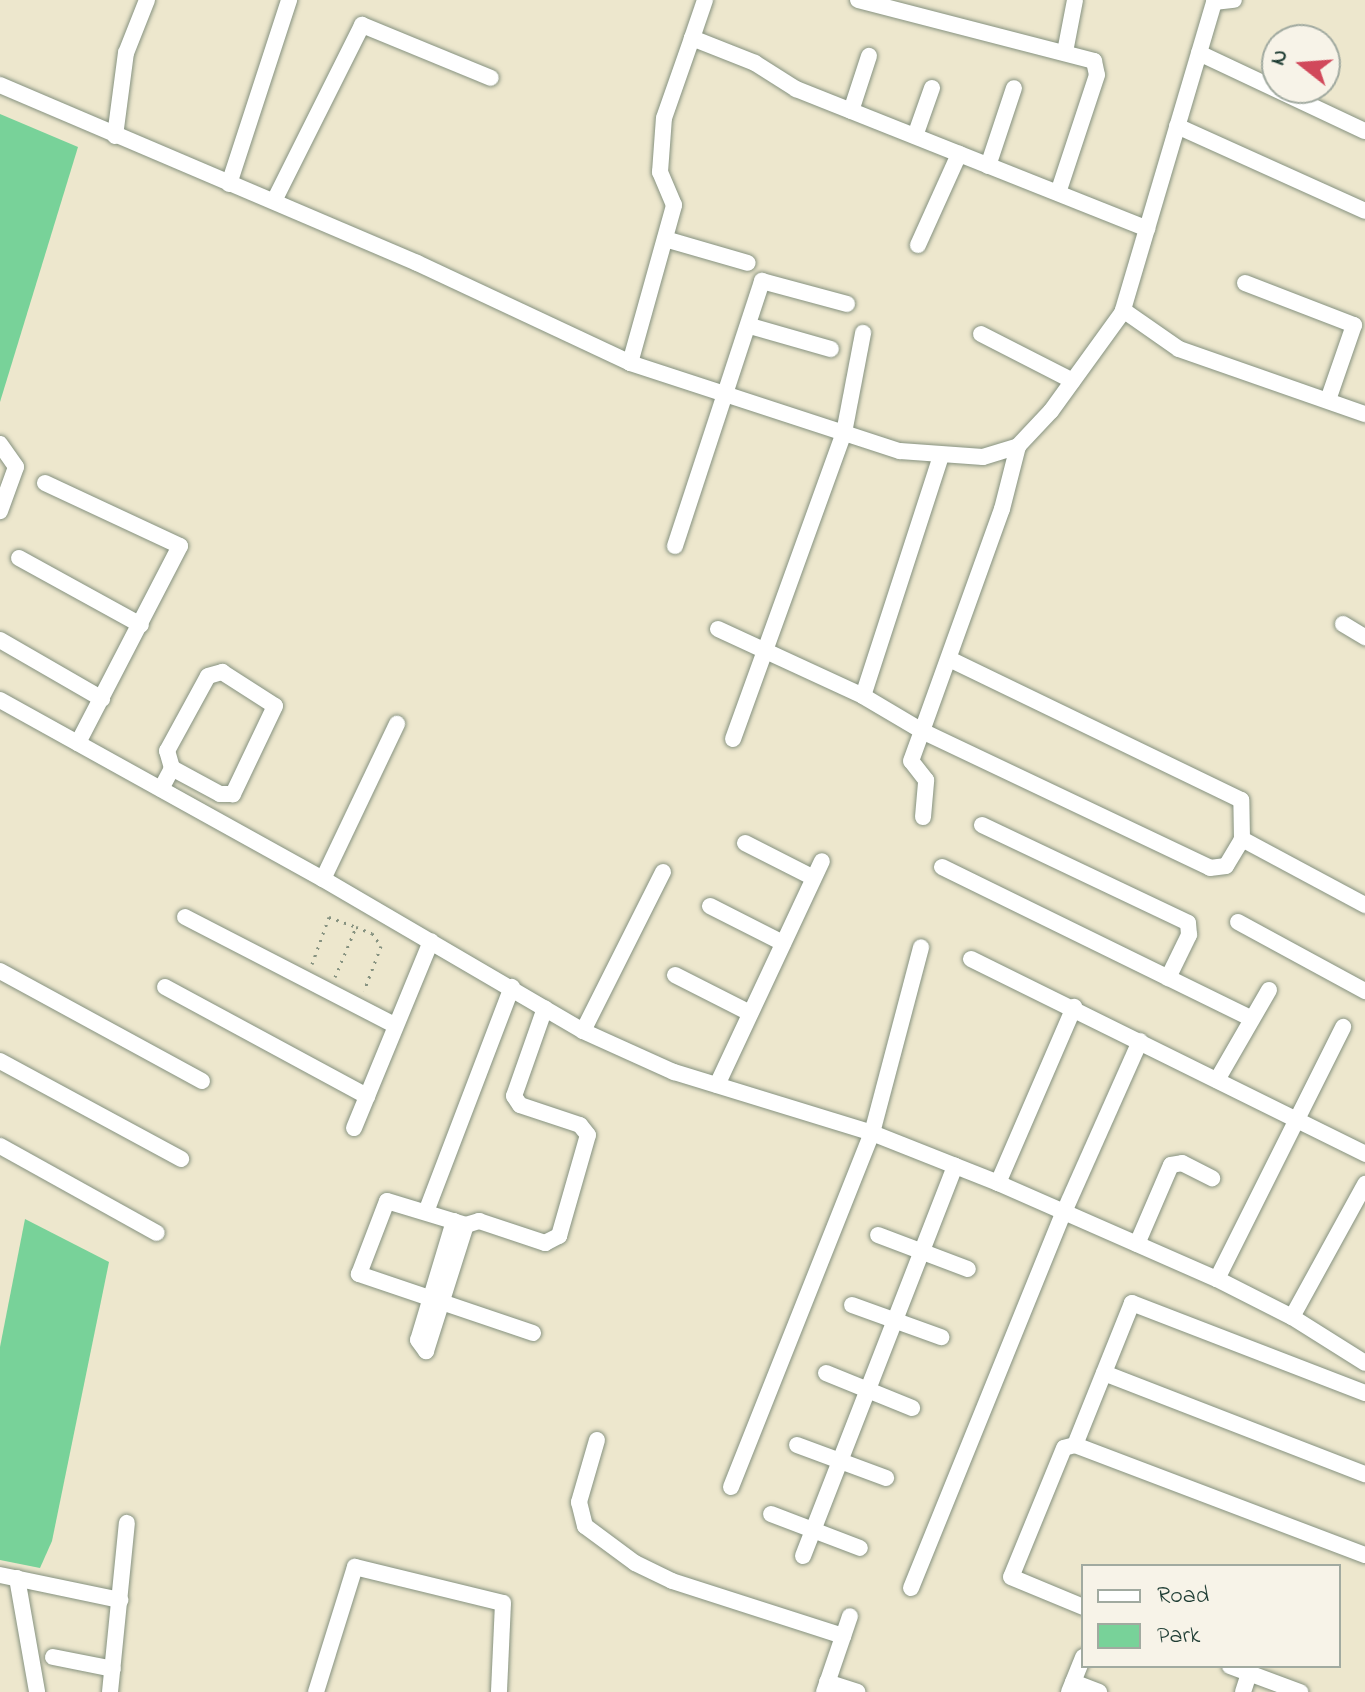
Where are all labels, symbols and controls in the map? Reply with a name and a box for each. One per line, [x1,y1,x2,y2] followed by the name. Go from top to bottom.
[1261,24,1341,104] north arrow
[1262,46,1297,69] text: N
[1081,1564,1341,1668] legend
[1157,1579,1209,1614] text: Road
[1157,1619,1200,1654] text: Park

